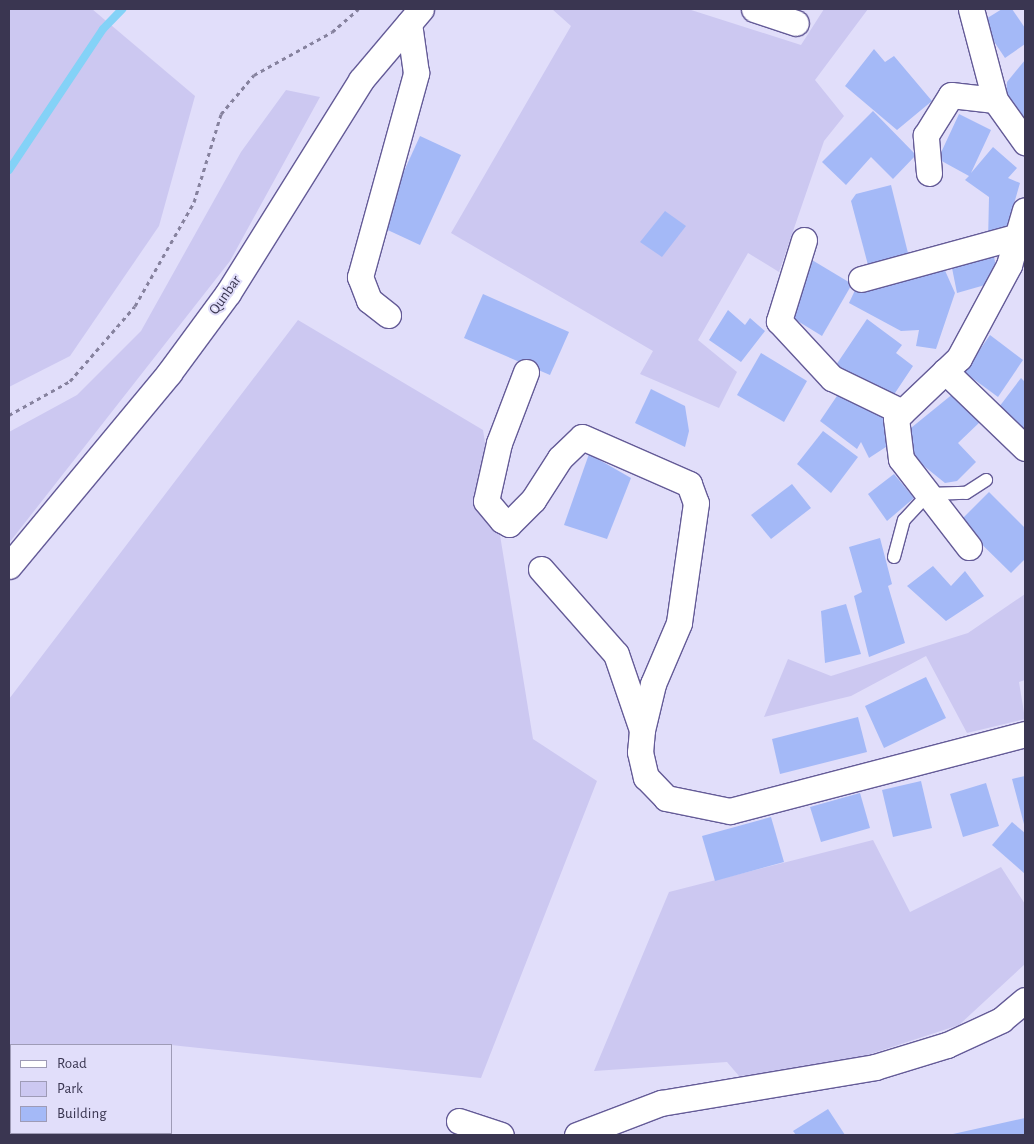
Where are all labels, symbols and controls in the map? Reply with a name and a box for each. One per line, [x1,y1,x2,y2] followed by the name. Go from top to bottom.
[205,272,245,318] street label: Qunbar
[10,1044,172,1134] legend
[57,1056,87,1071] text: Road
[57,1081,83,1096] text: Park
[57,1106,107,1121] text: Building

